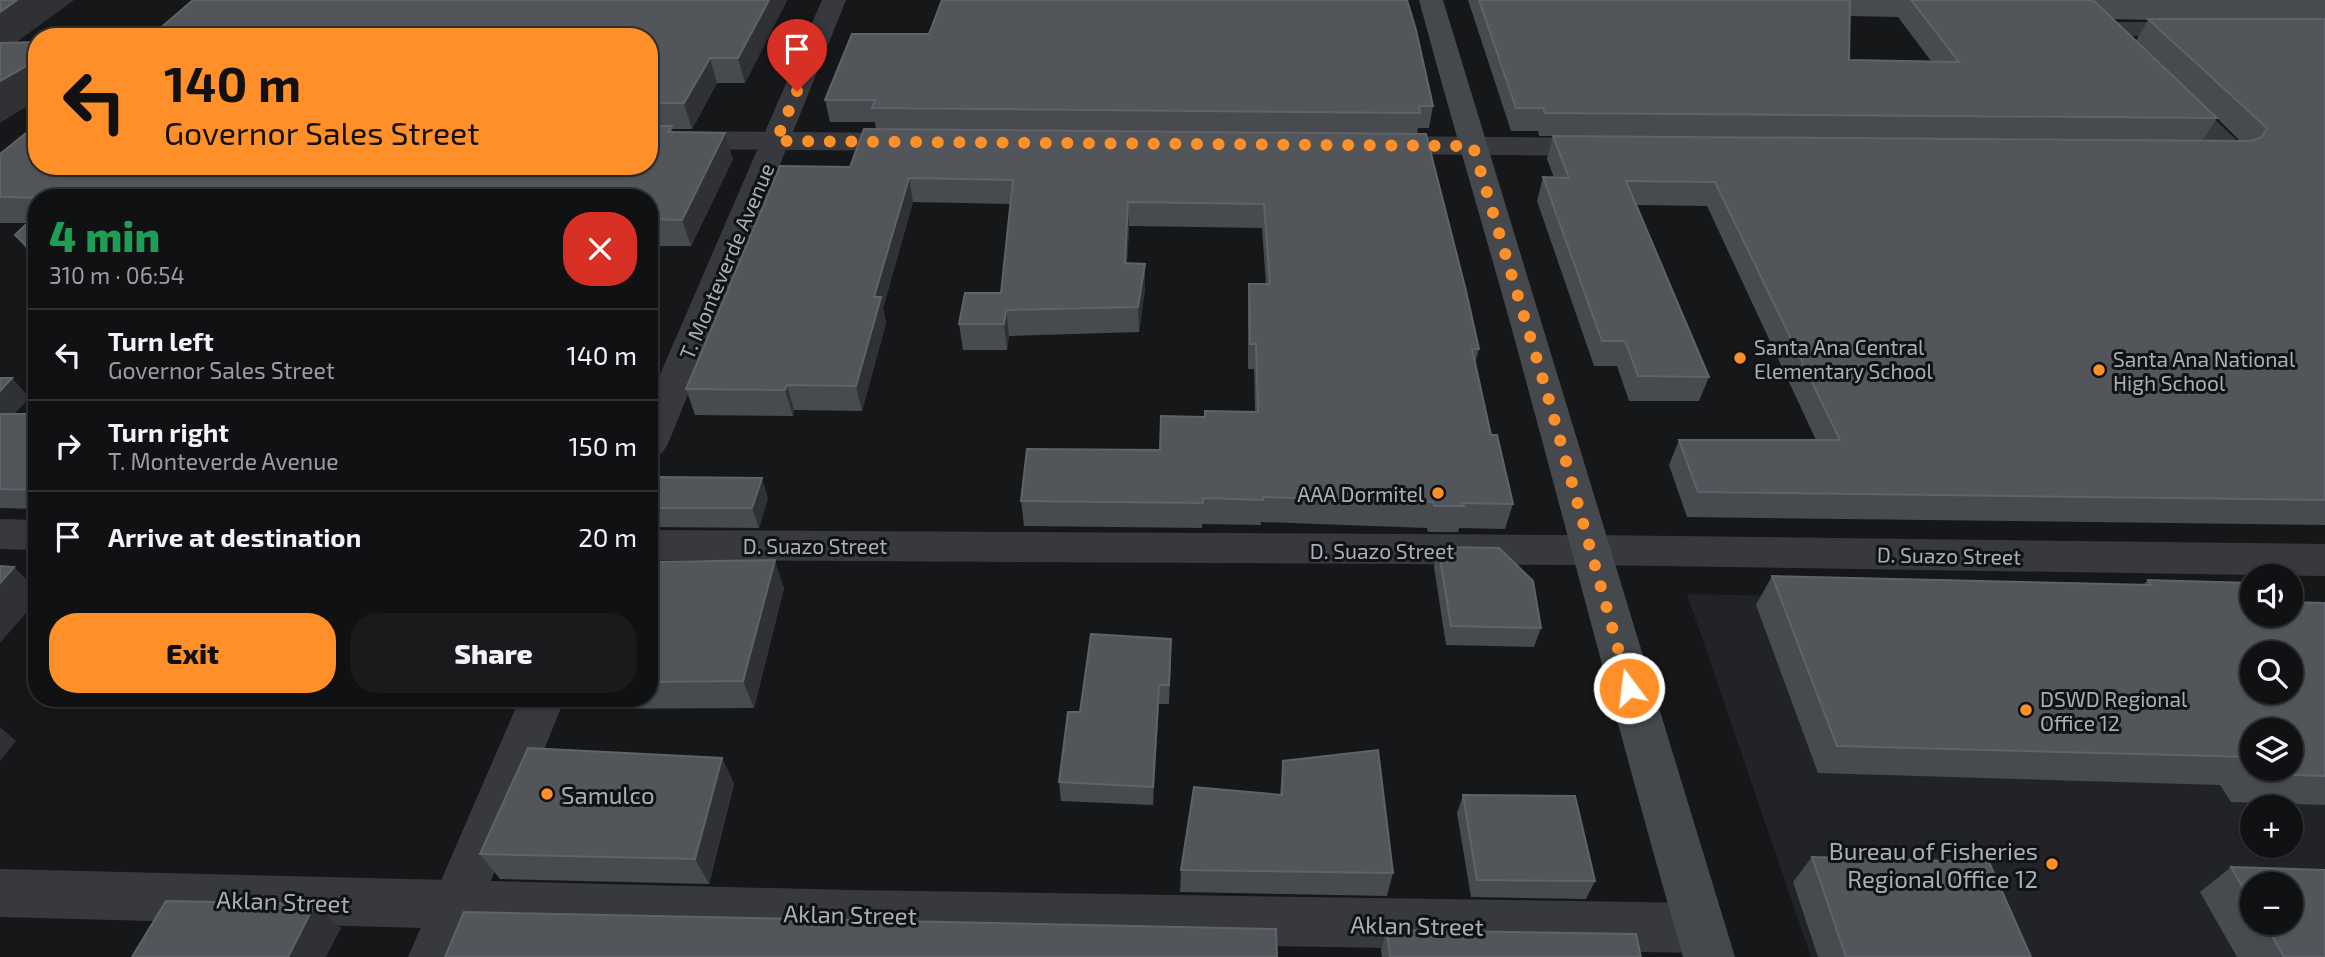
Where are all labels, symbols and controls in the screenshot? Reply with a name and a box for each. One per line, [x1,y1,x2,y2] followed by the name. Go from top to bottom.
[767,19,827,91] pin
[778,30,816,68] icon: arrive
[164,53,301,112] text: 140 m
[49,56,140,147] icon: left
[164,113,479,151] text: Governor Sales Street
[673,159,779,363] street label: T. Monteverde Avenue
[49,210,160,260] text: 4 min
[563,212,637,286] button: close
[49,261,185,289] text: 310 m · 06:54
[108,325,214,356] text: Turn left
[1754,334,1934,383] place label: Santa Ana Central Elementary School
[49,336,87,374] icon: left
[566,339,637,370] text: 140 m
[2113,346,2296,395] place label: Santa Ana National High School
[1732,350,1748,366] marker: Santa Ana Central Elementary School
[108,356,335,384] text: Governor Sales Street
[2091,362,2107,378] marker: Santa Ana National High School
[108,416,229,447] text: Turn right
[49,427,87,465] icon: right
[568,430,637,461] text: 150 m
[108,447,339,475] text: T. Monteverde Avenue
[1297,481,1425,506] place label: AAA Dormitel
[1430,485,1446,501] marker: AAA Dormitel
[49,518,87,556] icon: arrive
[108,521,361,552] text: Arrive at destination
[578,521,637,552] text: 20 m
[743,533,887,558] street label: D. Suazo Street
[1310,538,1454,563] street label: D. Suazo Street
[1877,541,2021,569] street label: D. Suazo Street
[2240,564,2303,935] map controls
[2240,564,2303,627] button: sound
[49,613,336,693] button: Exit
[350,613,637,693] button: Share
[2240,641,2303,704] button: search
[1592,651,1666,725] position arrow
[2040,686,2188,735] place label: DSWD Regional Office 12
[2018,702,2034,718] marker: DSWD Regional Office 12
[2240,718,2303,781] button: layers
[561,780,655,809] place label: Samulco
[539,786,555,802] marker: Samulco
[2240,795,2303,858] button: +
[1829,836,2038,893] place label: Bureau of Fisheries Regional Office 12
[2044,856,2060,872] marker: Bureau of Fisheries Regional Office 12
[2240,872,2303,935] button: −
[216,884,350,918] street label: Aklan Street
[783,898,917,930] street label: Aklan Street
[1350,909,1484,941] street label: Aklan Street

